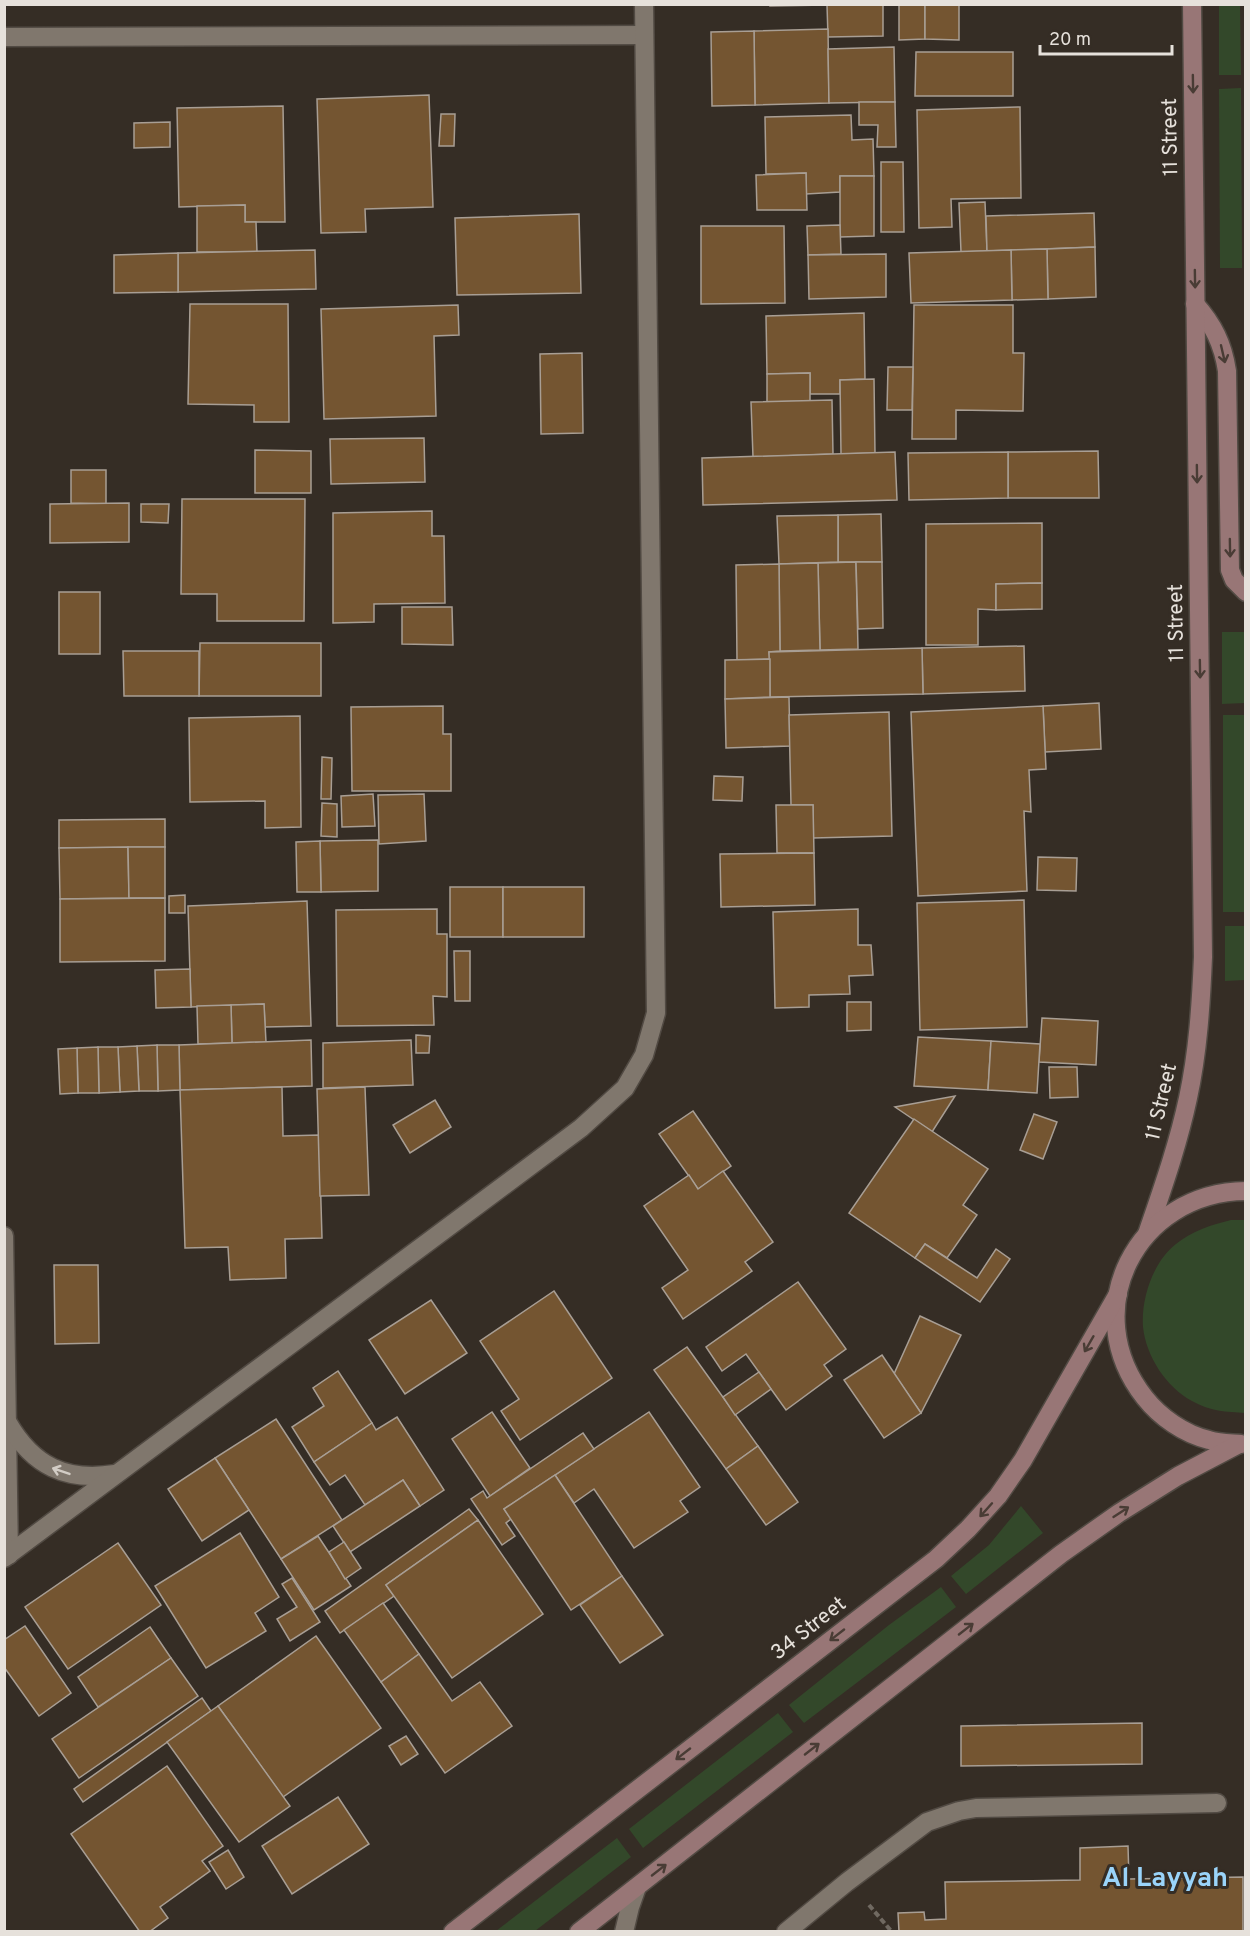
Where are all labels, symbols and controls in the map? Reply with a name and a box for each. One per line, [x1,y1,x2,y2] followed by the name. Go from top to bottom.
[1040,18,1172,56] scale bar
[1049,29,1091,52] text: 20 m
[1187,73,1199,93] one-way arrow
[1157,98,1185,176] street label: 11 Street
[1189,268,1201,288] one-way arrow
[1218,344,1230,363] one-way arrow
[1191,463,1203,483] one-way arrow
[1224,538,1236,558] one-way arrow
[1163,584,1191,662] street label: 11 Street
[1194,658,1206,678] one-way arrow
[1140,1061,1184,1143] street label: 11 Street
[1082,1336,1094,1353] one-way arrow
[52,1464,71,1475] one-way arrow
[979,1502,993,1517] one-way arrow
[1113,1506,1129,1518] one-way arrow
[766,1591,852,1667] street label: 34 Street
[957,1622,973,1635] one-way arrow
[829,1629,845,1642] one-way arrow
[804,1743,820,1756] one-way arrow
[675,1748,691,1761] one-way arrow
[1102,1862,1228,1896] district label: Al Layyah
[650,1863,666,1876] one-way arrow

